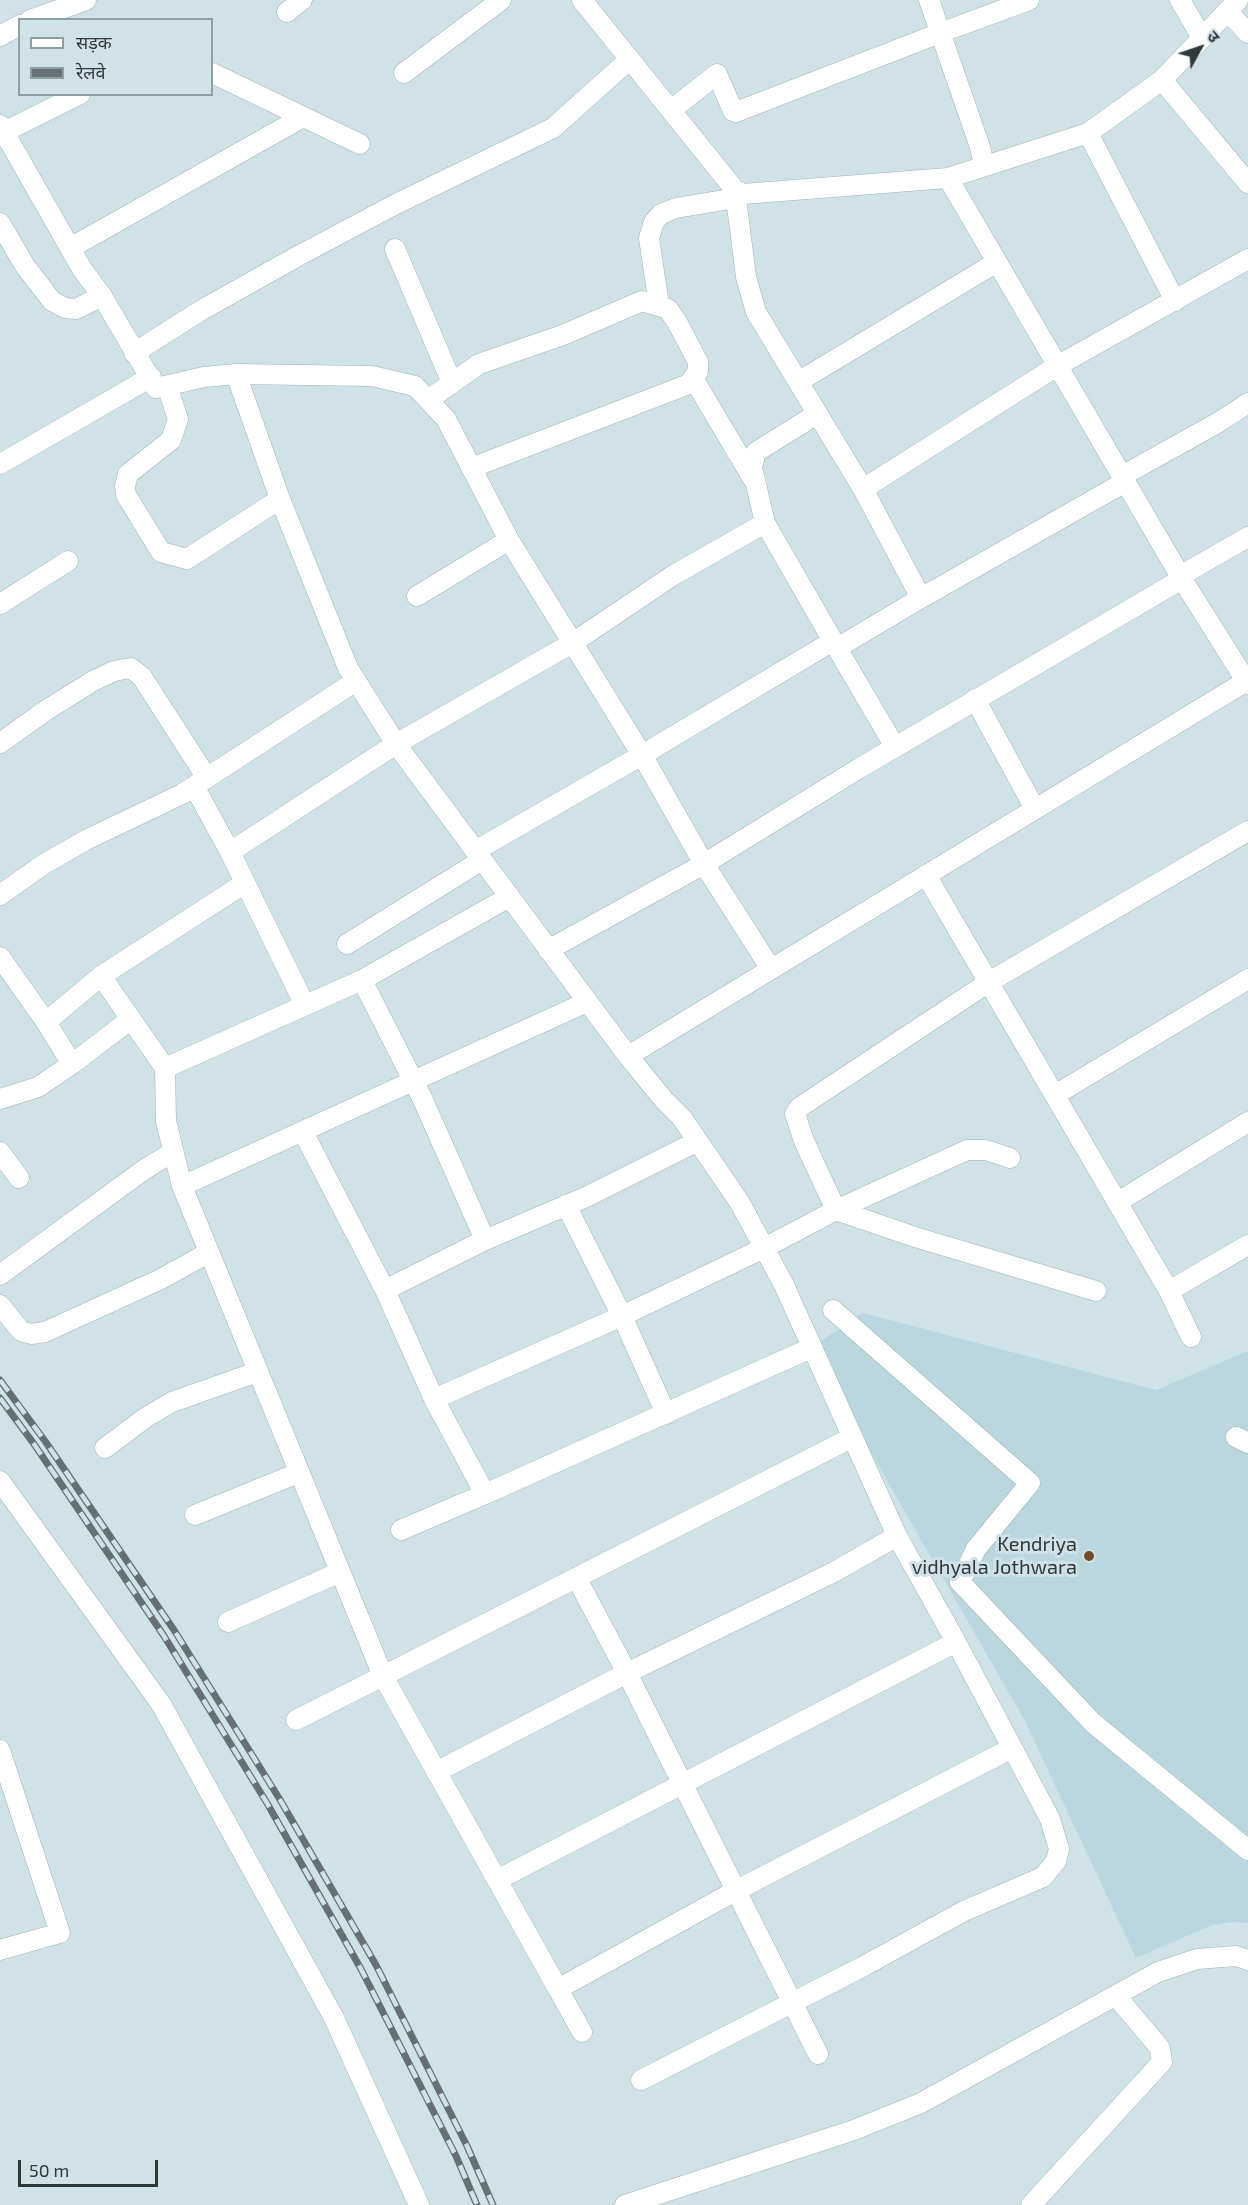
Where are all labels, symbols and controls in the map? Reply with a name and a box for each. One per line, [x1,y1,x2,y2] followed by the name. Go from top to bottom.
[18,18,213,96] legend
[1170,18,1230,78] north arrow
[1204,26,1224,46] text: उ
[76,31,112,53] text: सड़क
[76,61,106,83] text: रेलवे
[912,1532,1077,1579] place label: Kendriya vidhyala Jothwara
[1082,1549,1096,1563] marker: Kendriya vidhyala Jothwara
[21,2148,160,2186] scale bar
[29,2159,69,2181] text: 50 m

